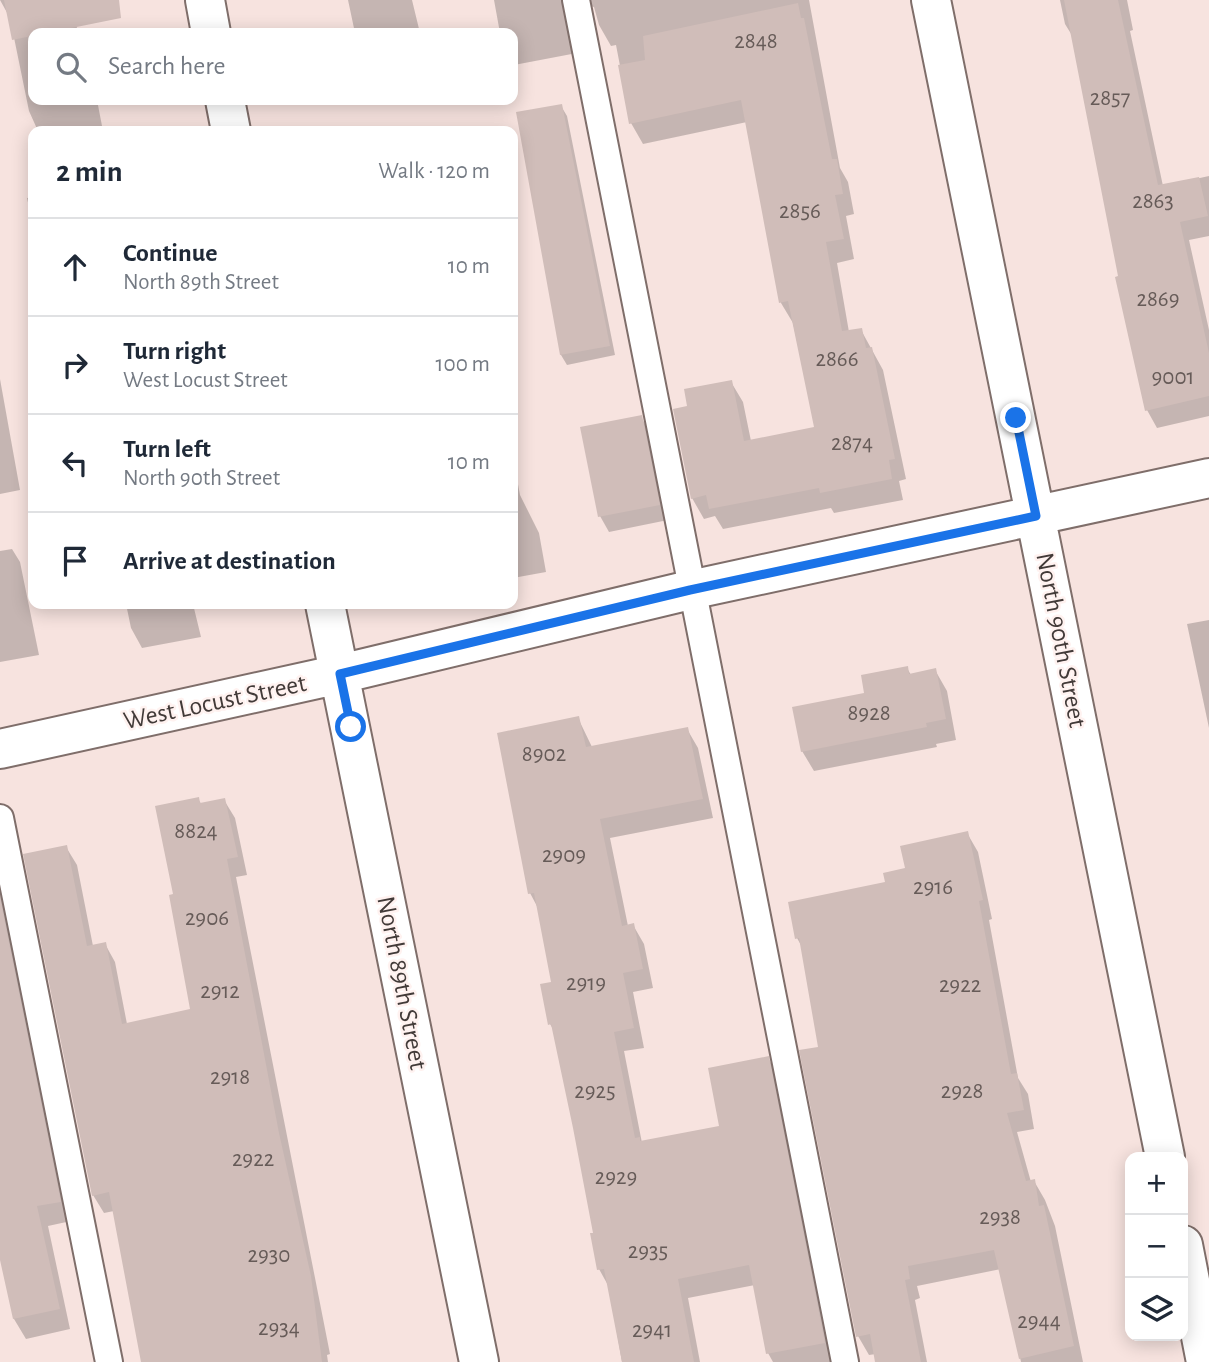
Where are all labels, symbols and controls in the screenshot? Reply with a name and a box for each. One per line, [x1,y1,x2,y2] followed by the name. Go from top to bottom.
[28,28,518,105] search box
[734,30,778,53] house number: 2848
[52,48,90,86] icon: search
[108,53,226,79] text: Search here
[1090,87,1130,110] house number: 2857
[56,157,123,187] text: 2 min
[378,160,490,183] text: Walk · 120 m
[1132,190,1174,213] house number: 2863
[779,200,821,223] house number: 2856
[123,240,218,266] text: Continue
[56,248,94,286] icon: ahead
[448,255,490,278] text: 10 m
[123,271,279,294] text: North 89th Street
[1137,288,1180,311] house number: 2869
[123,338,226,364] text: Turn right
[56,346,94,384] icon: right
[816,348,859,371] house number: 2866
[436,353,490,376] text: 100 m
[1151,366,1195,389] house number: 9001
[123,369,288,392] text: West Locust Street
[1000,402,1031,433] route end
[831,432,873,455] house number: 2874
[123,436,211,462] text: Turn left
[56,444,94,482] icon: left
[448,451,490,474] text: 10 m
[123,467,280,490] text: North 90th Street
[56,542,94,580] icon: arrive
[123,548,336,574] text: Arrive at destination
[1031,550,1091,730] street label: North 90th Street
[121,670,309,734] street label: West Locust Street
[847,702,891,725] house number: 8928
[335,711,366,742] route start
[522,743,566,766] house number: 8902
[174,820,218,843] house number: 8824
[542,844,586,867] house number: 2909
[913,876,953,899] house number: 2916
[372,894,432,1072] street label: North 89th Street
[185,907,229,930] house number: 2906
[566,972,606,995] house number: 2919
[939,974,981,997] house number: 2922
[200,980,240,1003] house number: 2912
[210,1066,250,1089] house number: 2918
[574,1080,616,1103] house number: 2925
[941,1080,983,1103] house number: 2928
[232,1148,274,1171] house number: 2922
[1125,1152,1188,1341] map controls
[1125,1152,1188,1215] button: +
[595,1166,637,1189] house number: 2929
[979,1206,1021,1229] house number: 2938
[1125,1215,1188,1278] button: −
[628,1240,668,1263] house number: 2935
[248,1244,290,1267] house number: 2930
[1125,1278,1188,1341] button: layers
[1017,1310,1061,1333] house number: 2944
[258,1317,300,1340] house number: 2934
[632,1319,672,1342] house number: 2941

